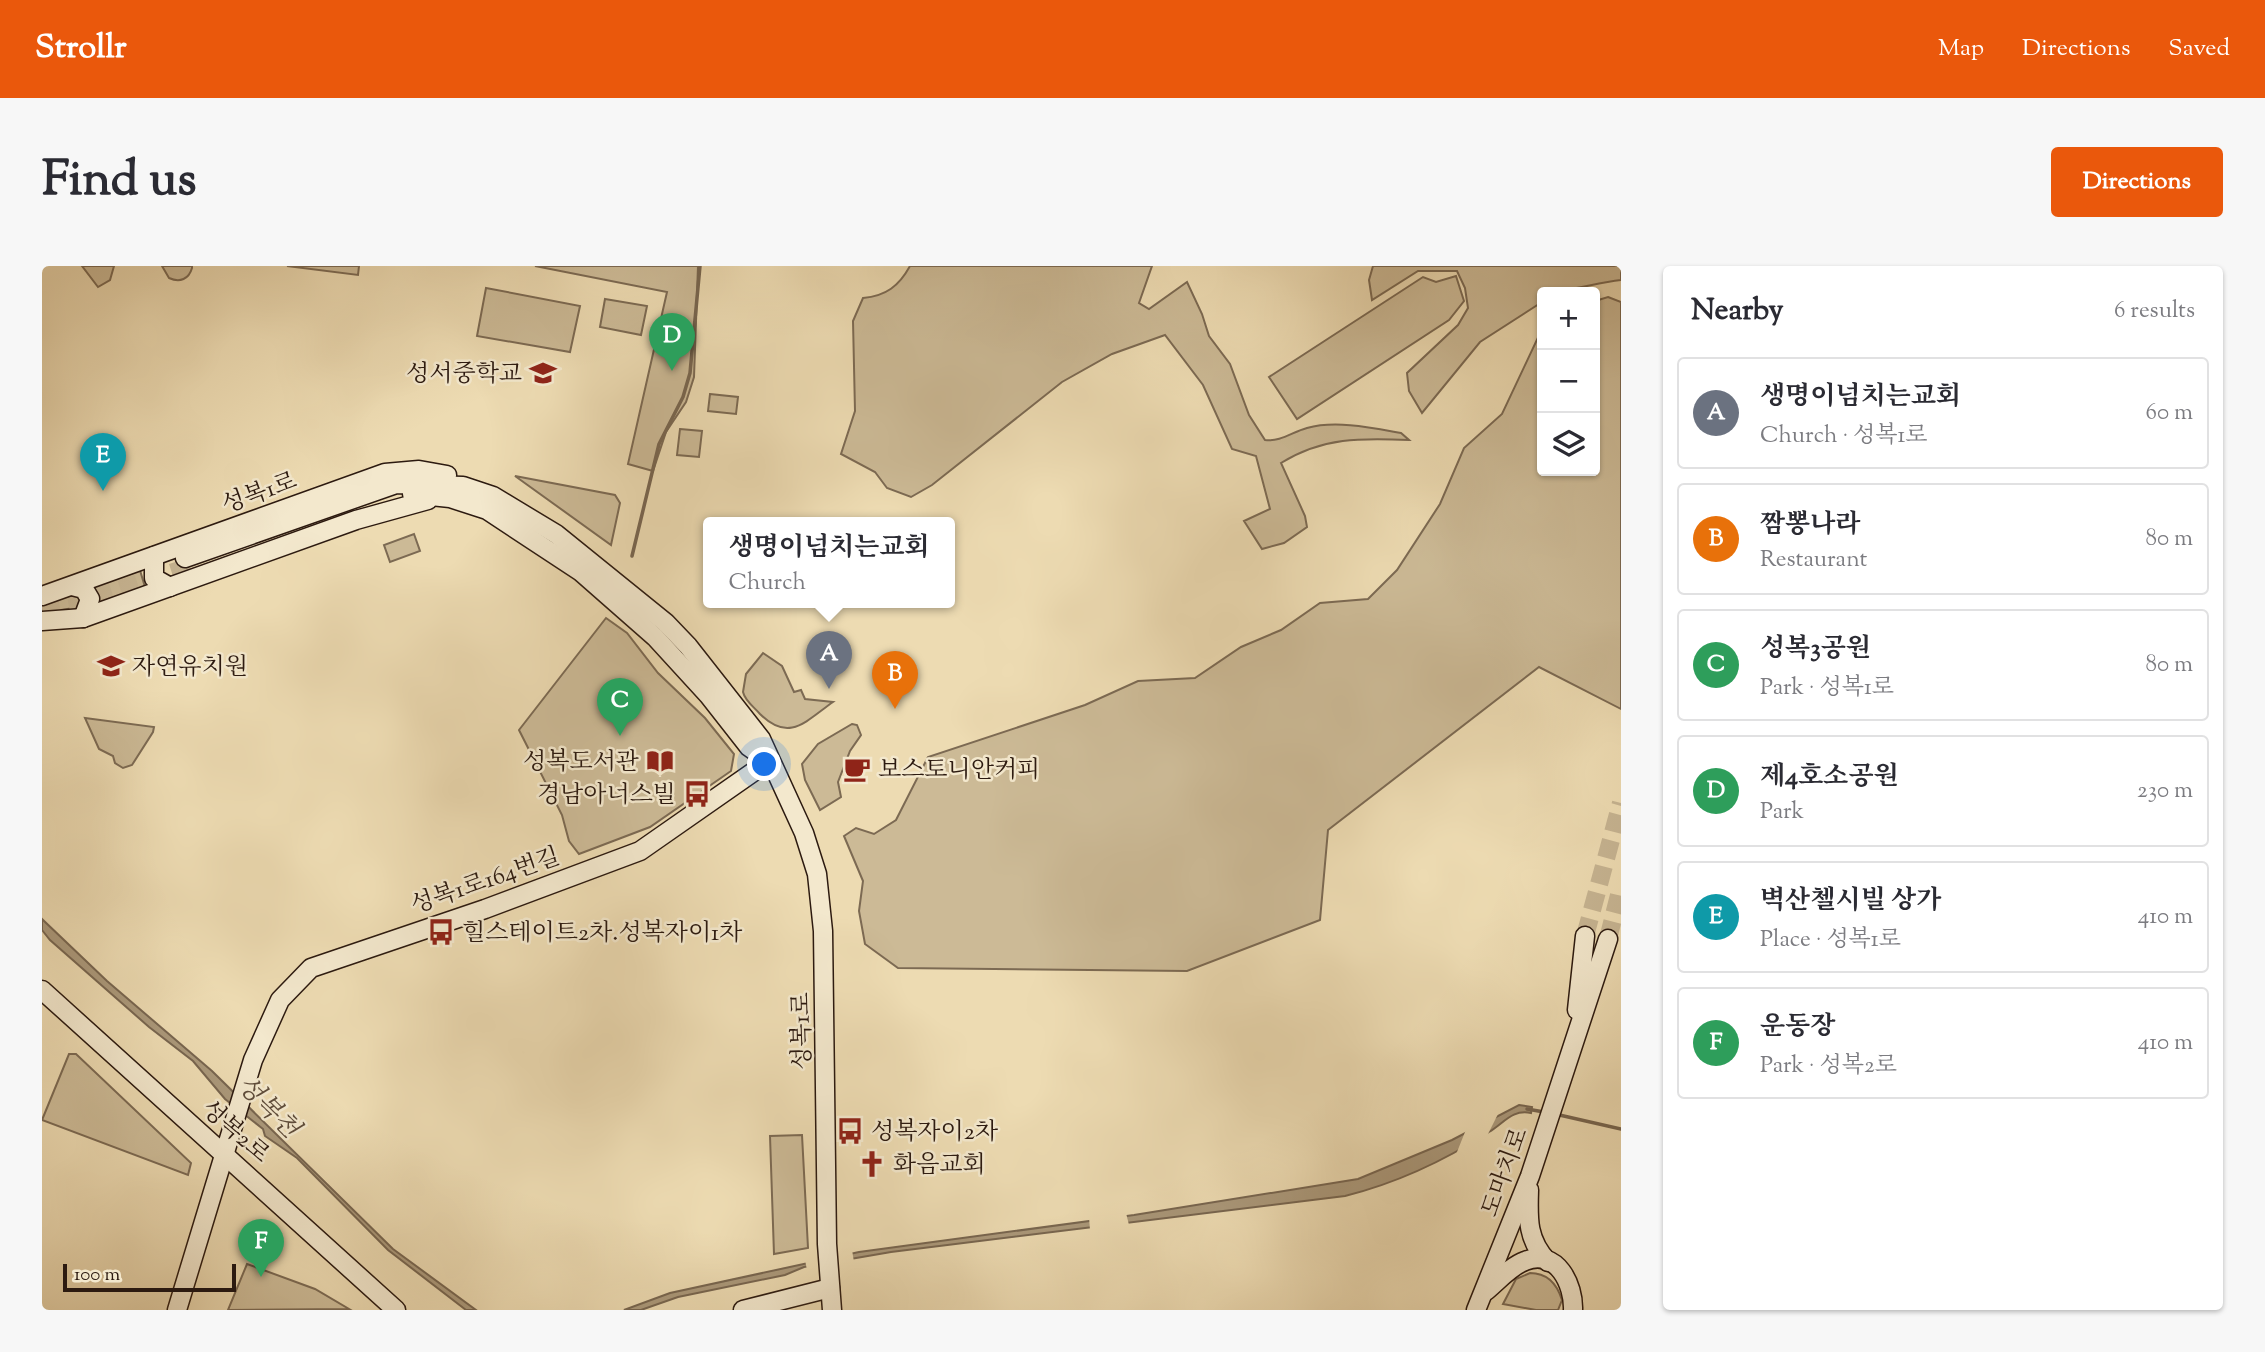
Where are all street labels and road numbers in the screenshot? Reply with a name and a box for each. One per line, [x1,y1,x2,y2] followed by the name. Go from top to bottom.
[217,465,302,523] street label: 성복1로
[406,840,565,923] street label: 성복1로164번길
[785,992,821,1070] street label: 성복1로
[193,1093,276,1172] street label: 성복2로
[1474,1123,1538,1222] street label: 도마치로

